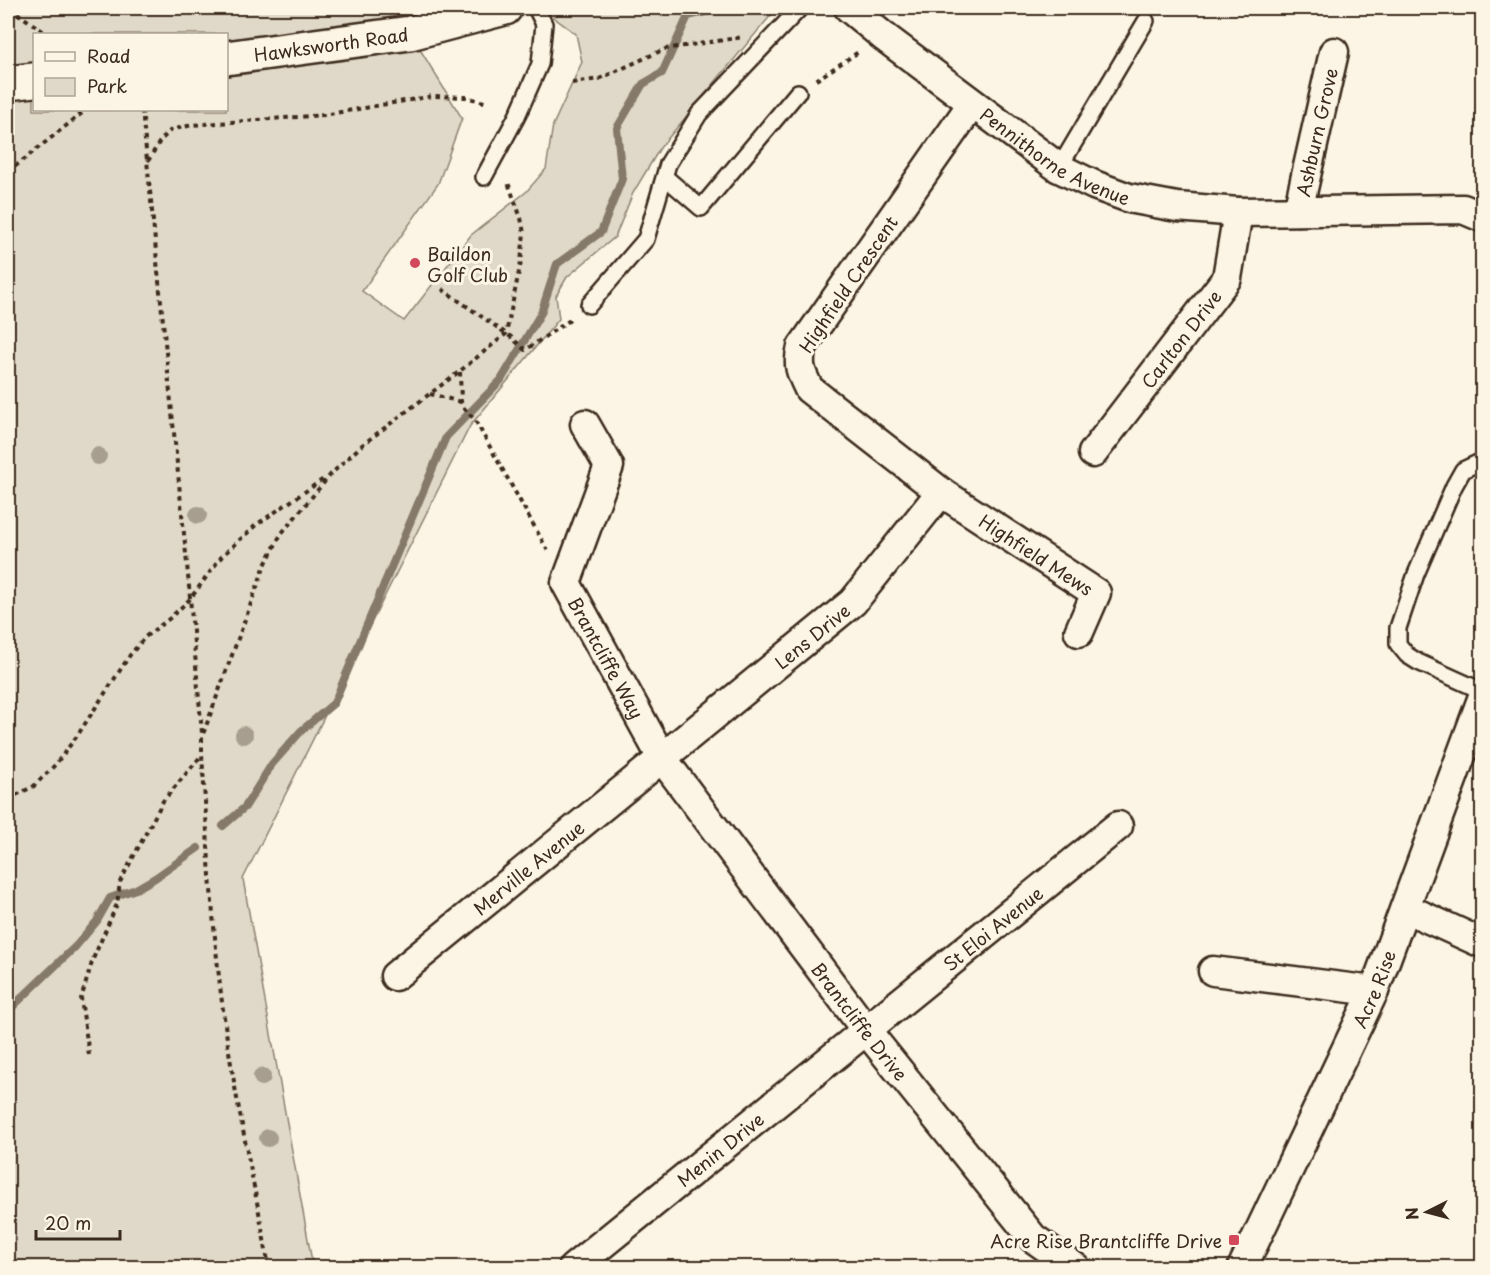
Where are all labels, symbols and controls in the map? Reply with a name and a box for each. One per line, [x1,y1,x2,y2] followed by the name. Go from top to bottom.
[252,20,410,68] street label: Hawksworth Road
[33,33,228,111] legend
[87,42,131,69] text: Road
[1288,65,1344,199] street label: Ashburn Grove
[87,72,127,99] text: Park
[975,100,1134,211] street label: Pennithorne Avenue
[792,210,904,358] street label: Highfield Crescent
[427,240,508,288] place label: Baildon Golf Club
[408,256,422,270] marker: Baildon Golf Club
[1134,284,1227,394] street label: Carlton Drive
[974,507,1099,601] street label: Highfield Mews
[563,592,651,723] street label: Brantcliffe Way
[768,597,855,675] street label: Lens Drive
[467,814,590,921] street label: Merville Avenue
[937,879,1048,977] street label: St Eloi Avenue
[1345,946,1402,1032] street label: Acre Rise
[806,956,915,1086] street label: Brantcliffe Drive
[670,1105,769,1193] street label: Menin Drive
[1397,1182,1457,1242] north arrow
[36,1203,120,1241] scale bar
[1398,1206,1424,1221] text: N
[45,1209,91,1236] text: 20 m
[990,1227,1222,1254] place label: Acre Rise Brantcliffe Drive
[1227,1233,1241,1247] marker: Acre Rise Brantcliffe Drive

